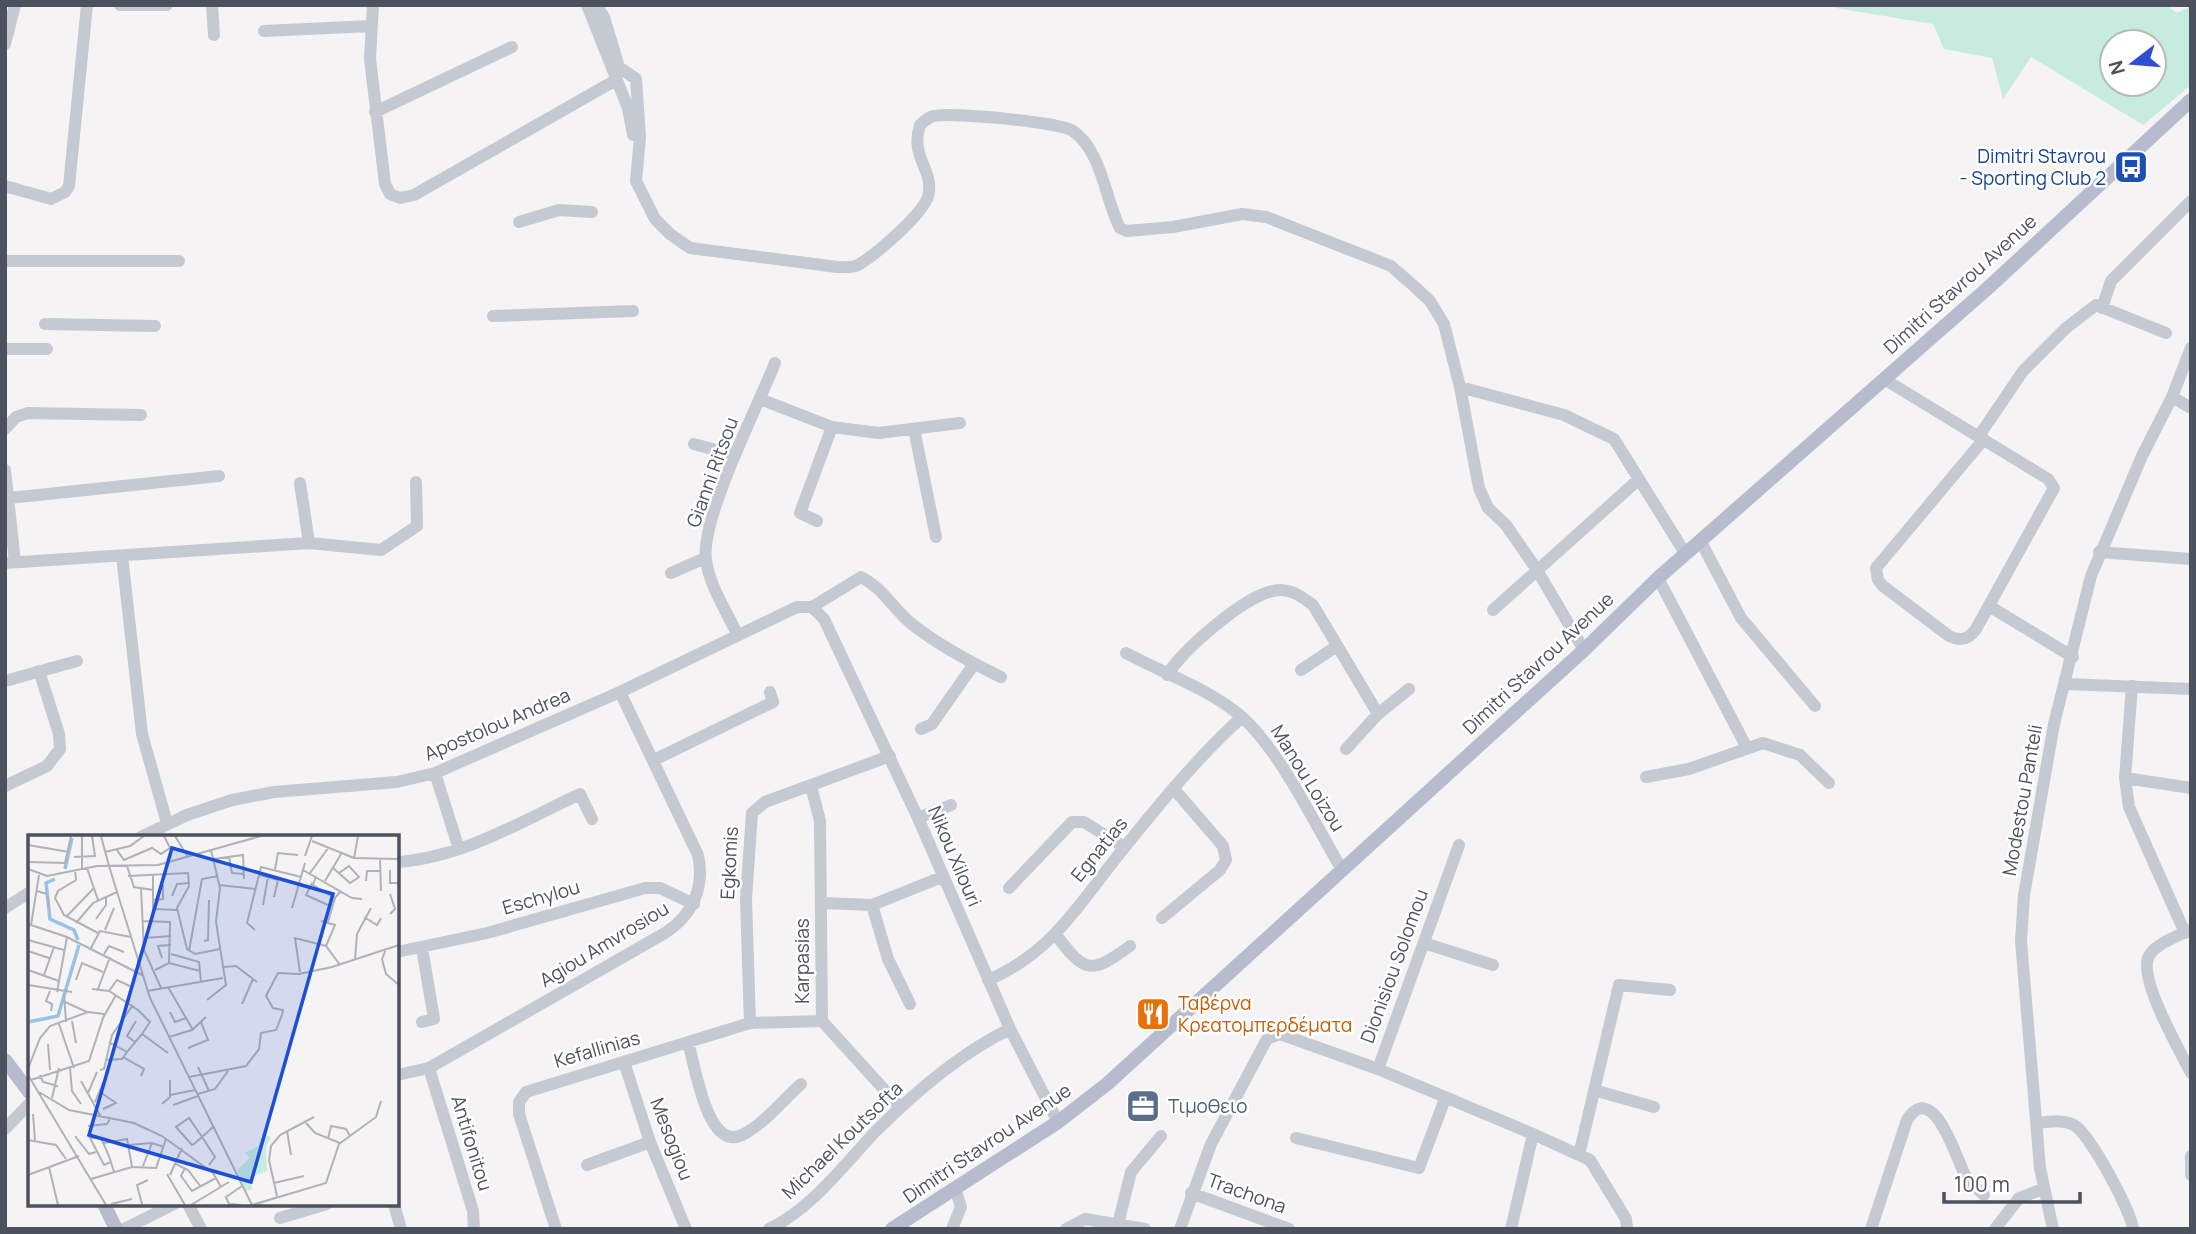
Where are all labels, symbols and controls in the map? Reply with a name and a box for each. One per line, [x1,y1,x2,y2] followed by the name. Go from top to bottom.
[2098,28,2168,98] north arrow
[2102,58,2131,78] text: N
[1960,143,2106,191] place label: Dimitri Stavrou - Sporting Club 2
[2112,148,2150,186] bus stop icon: Dimitri Stavrou - Sporting Club 2
[1878,208,2042,360] street label: Dimitri Stavrou Avenue
[680,413,744,531] street label: Gianni Ritsou
[1457,586,1619,740] street label: Dimitri Stavrou Avenue
[420,682,574,766] street label: Apostolou Andrea
[1265,720,1351,836] street label: Manou Loizou
[1996,722,2048,878] street label: Modestou Panteli
[922,802,988,910] street label: Nikou Xilouri
[1065,811,1133,887] street label: Egnatias
[714,826,744,900] street label: Egkomis
[28,835,399,1206] inset map
[499,874,583,920] street label: Eschylou
[1354,885,1434,1047] street label: Dionisiou Solomou
[534,895,674,993] street label: Agiou Amvrosiou
[789,918,815,1004] street label: Karpasias
[1178,990,1352,1038] place label: Ταβέρνα Κρεατομπερδέματα
[1134,995,1172,1033] restaurant icon: Ταβέρνα Κρεατομπερδέματα
[551,1024,643,1074] street label: Kefallinias
[776,1075,908,1205] street label: Michael Koutsofta
[898,1077,1076,1209] street label: Dimitri Stavrou Avenue
[1124,1087,1162,1125] office icon: Τιμοθειο
[445,1092,499,1194] street label: Antifonitou
[1168,1093,1247,1119] place label: Τιμοθειο
[644,1094,700,1184] street label: Mesogiou
[1944,1160,2080,1204] scale bar
[1204,1167,1290,1219] street label: Trachona
[1954,1170,2010,1198] text: 100 m

